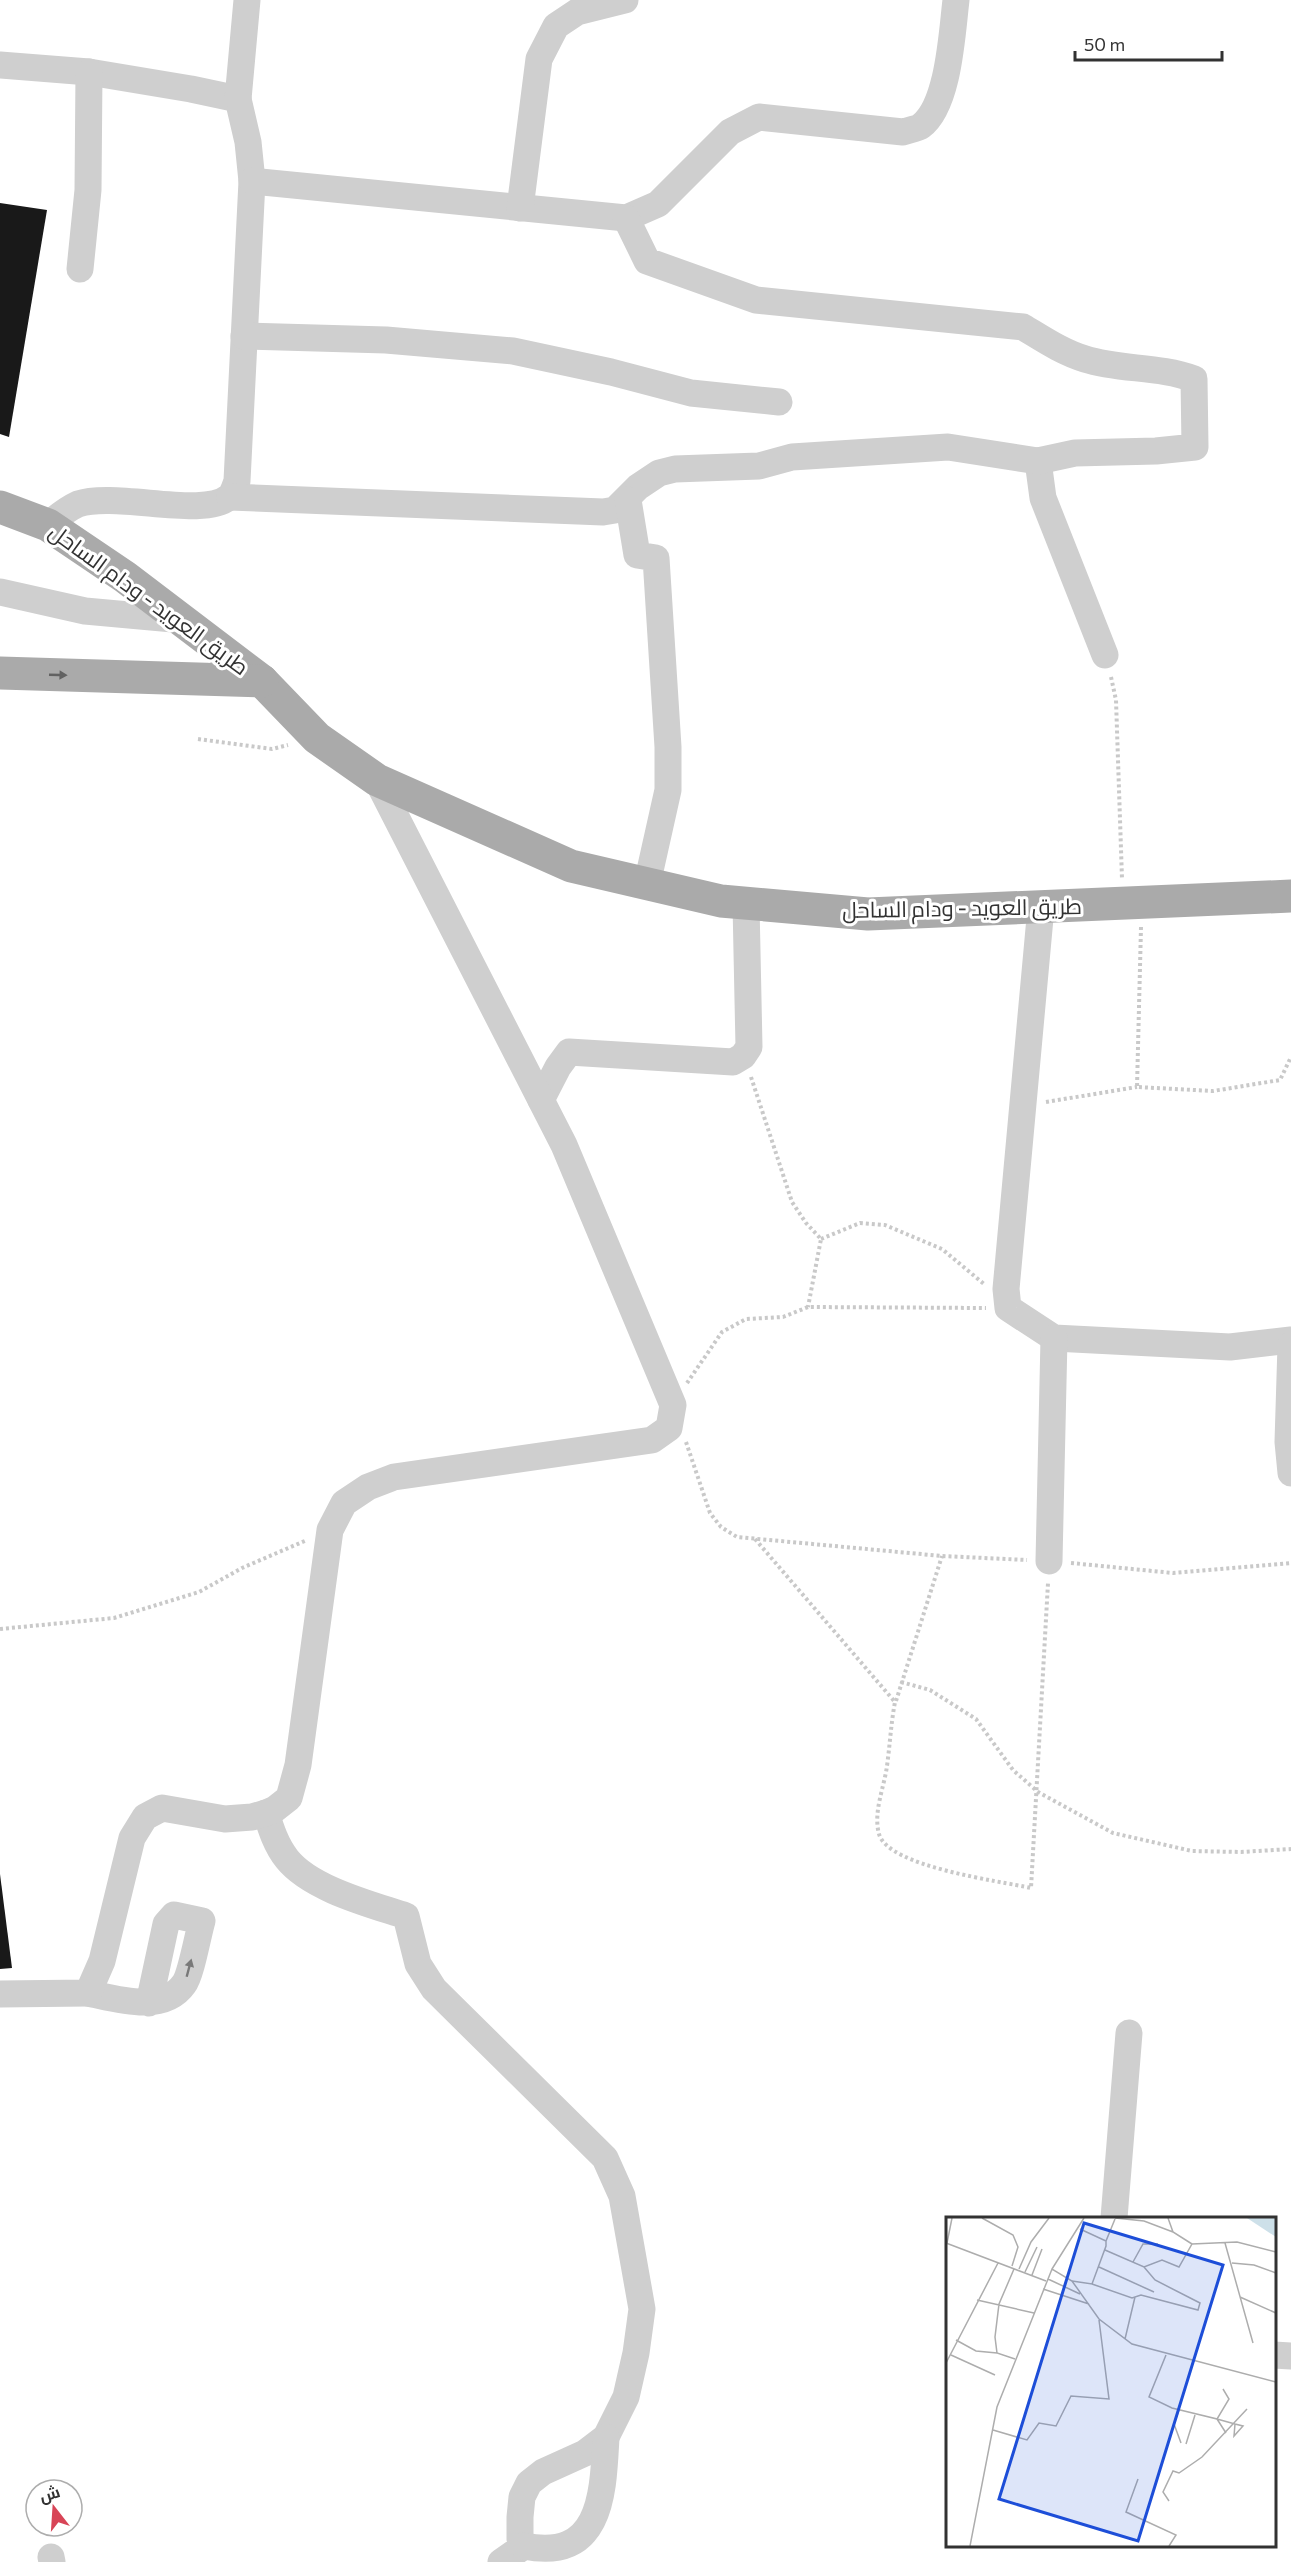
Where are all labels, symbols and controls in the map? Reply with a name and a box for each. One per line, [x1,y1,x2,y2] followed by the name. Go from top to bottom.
[1075,24,1222,62] scale bar
[1084,33,1125,55] text: 50 m
[43,517,254,682] street label: طريق العويد - ودام الساحل
[49,670,68,679] one-way arrow
[842,892,1082,926] street label: طريق العويد - ودام الساحل
[185,1958,195,1977] one-way arrow
[946,2217,1276,2547] inset map
[24,2478,84,2538] north arrow
[37,2481,62,2506] text: ش

